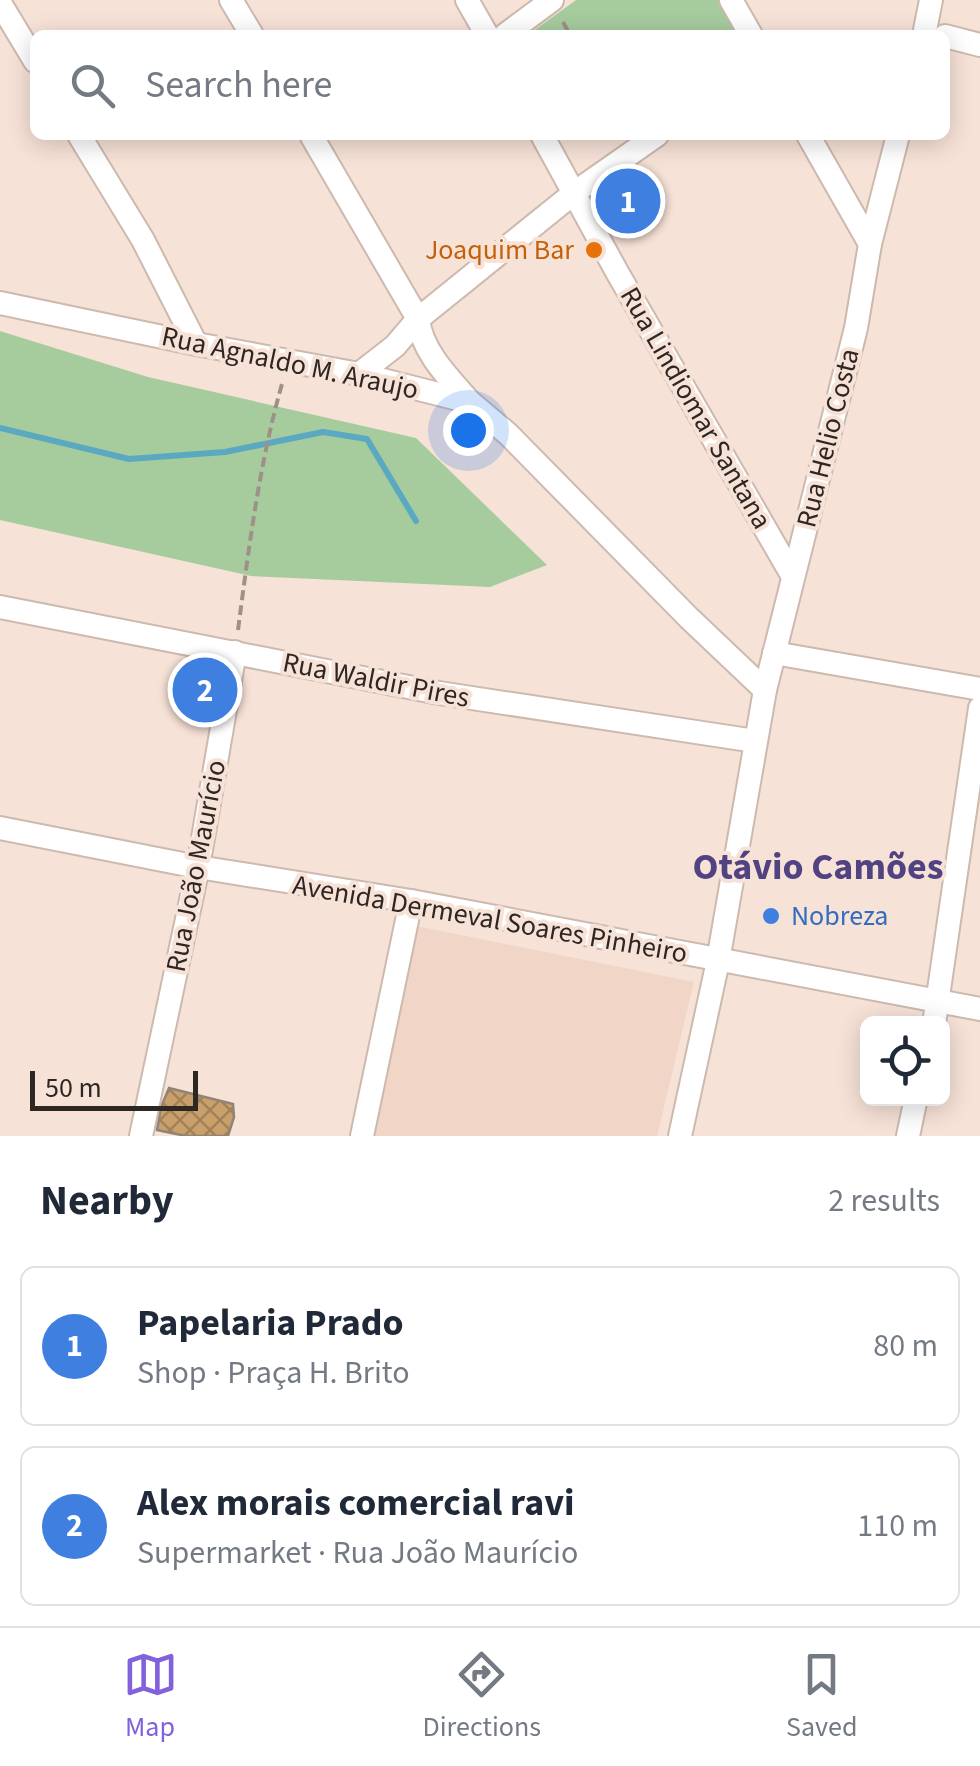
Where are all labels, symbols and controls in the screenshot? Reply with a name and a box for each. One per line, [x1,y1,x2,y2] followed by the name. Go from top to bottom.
[30,30,950,140] search box
[65,58,120,113] icon: search
[145,58,332,112] text: Search here
[596,164,660,238] pin: 1
[425,230,574,270] place label: Joaquim Bar
[583,239,605,261] marker: Joaquim Bar
[610,279,782,537] street label: Rua Lindiomar Santana
[158,316,422,410] street label: Rua Agnaldo M. Araujo
[786,344,870,532] street label: Rua Helio Costa
[443,405,494,456] your location
[279,642,473,718] street label: Rua Waldir Pires
[172,652,238,728] pin: 2
[156,757,236,975] street label: Rua João Maurício
[692,840,944,894] district label: Otávio Camões
[290,865,690,973] street label: Avenida Dermeval Soares Pinheiro
[791,896,888,936] place label: Nobreza
[760,905,782,927] marker: Nobreza
[860,1016,950,1106] map controls
[860,1016,950,1106] button: locate
[30,1066,198,1110] scale bar
[45,1068,102,1108] text: 50 m
[40,1171,174,1231] text: Nearby
[828,1178,940,1224] text: 2 results
[137,1296,404,1350] text: Papelaria Prado
[66,1323,83,1369] text: 1
[873,1323,938,1369] text: 80 m
[137,1350,410,1396] text: Shop · Praça H. Brito
[137,1476,575,1530] text: Alex morais comercial ravi
[66,1503,83,1549] text: 2
[857,1503,938,1549] text: 110 m
[137,1530,578,1576] text: Supermarket · Rua João Maurício
[123,1647,178,1747] tab: Map
[423,1647,541,1747] tab: Directions
[786,1647,857,1747] tab: Saved

